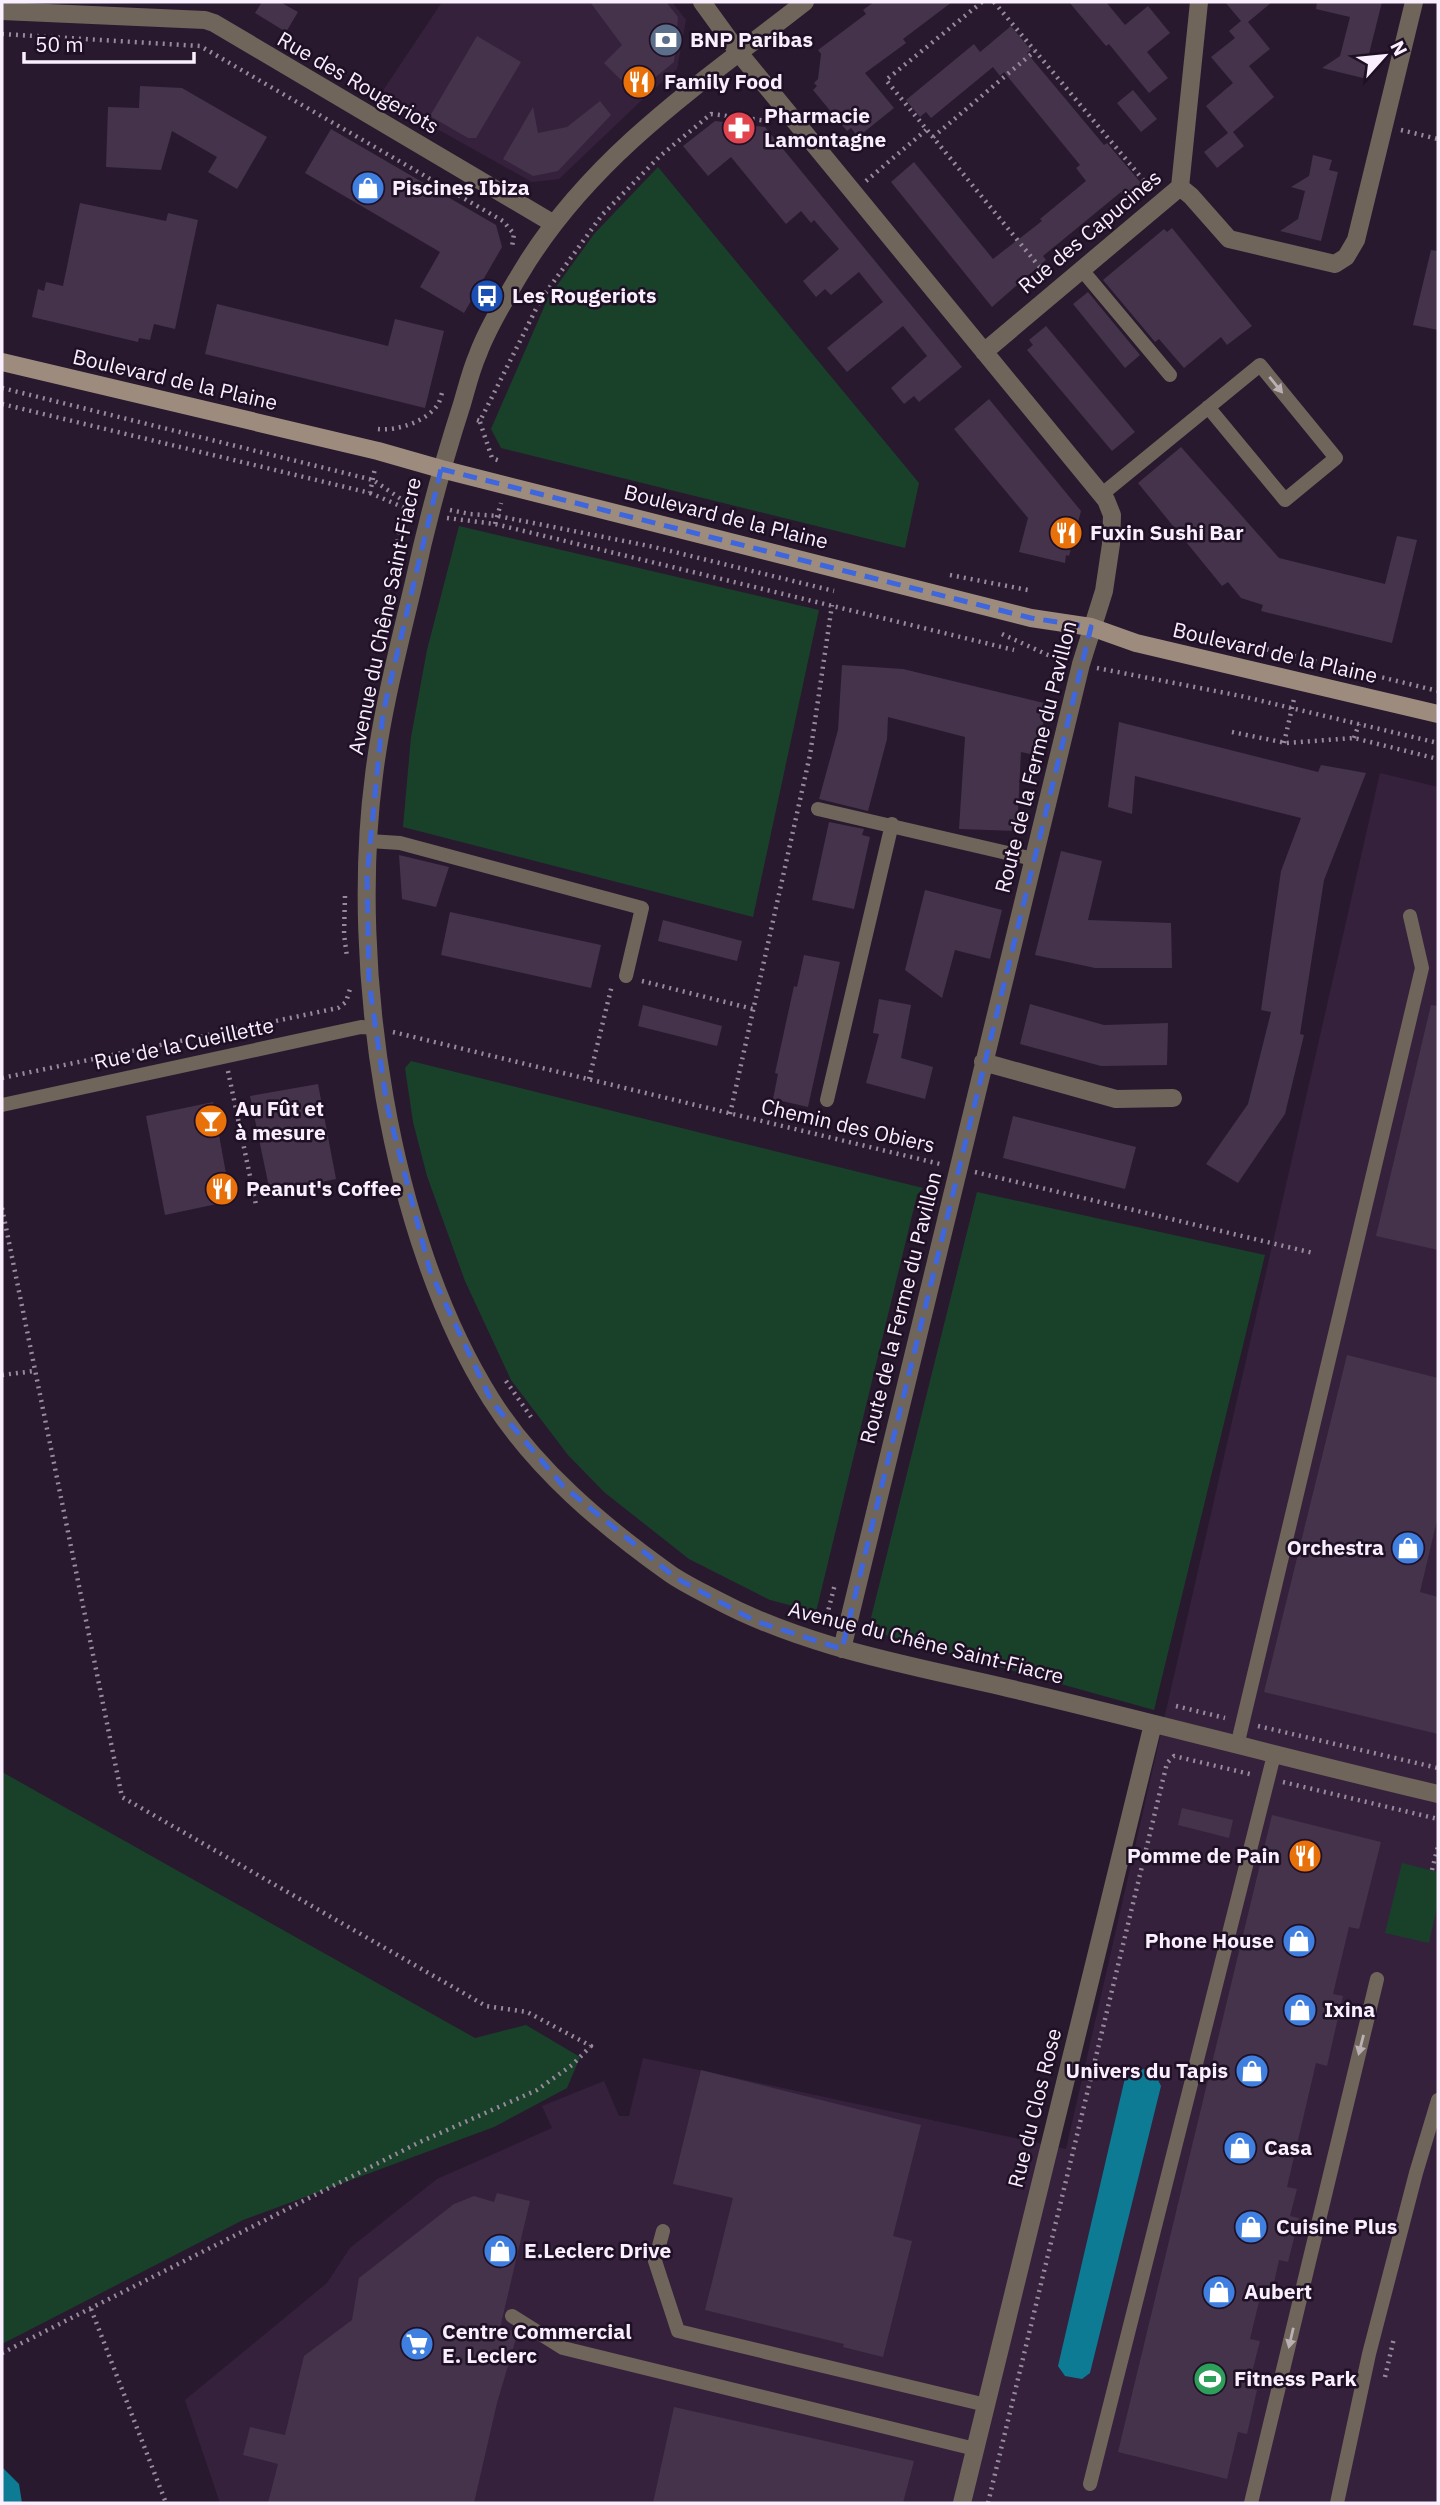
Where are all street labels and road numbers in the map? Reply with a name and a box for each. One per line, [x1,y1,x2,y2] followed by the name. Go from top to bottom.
[273,24,444,140] street label: Rue des Rougeriots
[1012,163,1167,299] street label: Rue des Capucines
[70,342,280,416] street label: Boulevard de la Plaine
[341,475,427,757] street label: Avenue du Chêne Saint-Fiacre
[621,477,831,555] street label: Boulevard de la Plaine
[1170,615,1380,689] street label: Boulevard de la Plaine
[988,618,1082,896] street label: Route de la Ferme du Pavillon
[91,1010,276,1076] street label: Rue de la Cueillette
[759,1091,938,1159] street label: Chemin des Obiers
[853,1169,947,1447] street label: Route de la Ferme du Pavillon
[786,1594,1067,1690] street label: Avenue du Chêne Saint-Fiacre
[1001,2025,1067,2190] street label: Rue du Clos Rose

